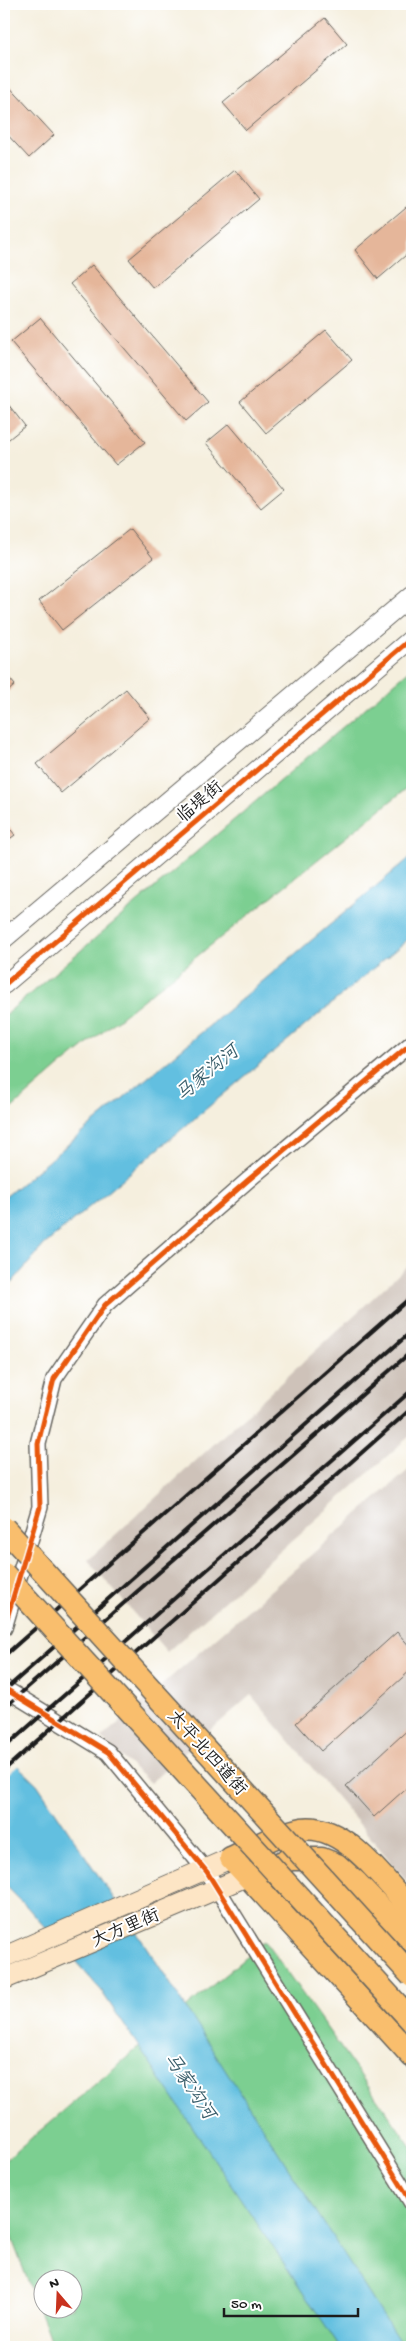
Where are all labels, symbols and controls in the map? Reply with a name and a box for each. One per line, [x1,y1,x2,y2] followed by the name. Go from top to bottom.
[173,777,228,828] street label: 临堤街
[171,1039,247,1108] water label: 马家沟河
[162,1706,251,1801] street label: 太平北四道街
[88,1905,163,1953] street label: 大方里街
[157,2048,221,2127] water label: 马家沟河
[32,2268,82,2318] north arrow
[47,2275,62,2294] text: N
[224,2286,357,2318] scale bar
[231,2296,262,2314] text: 50 m

